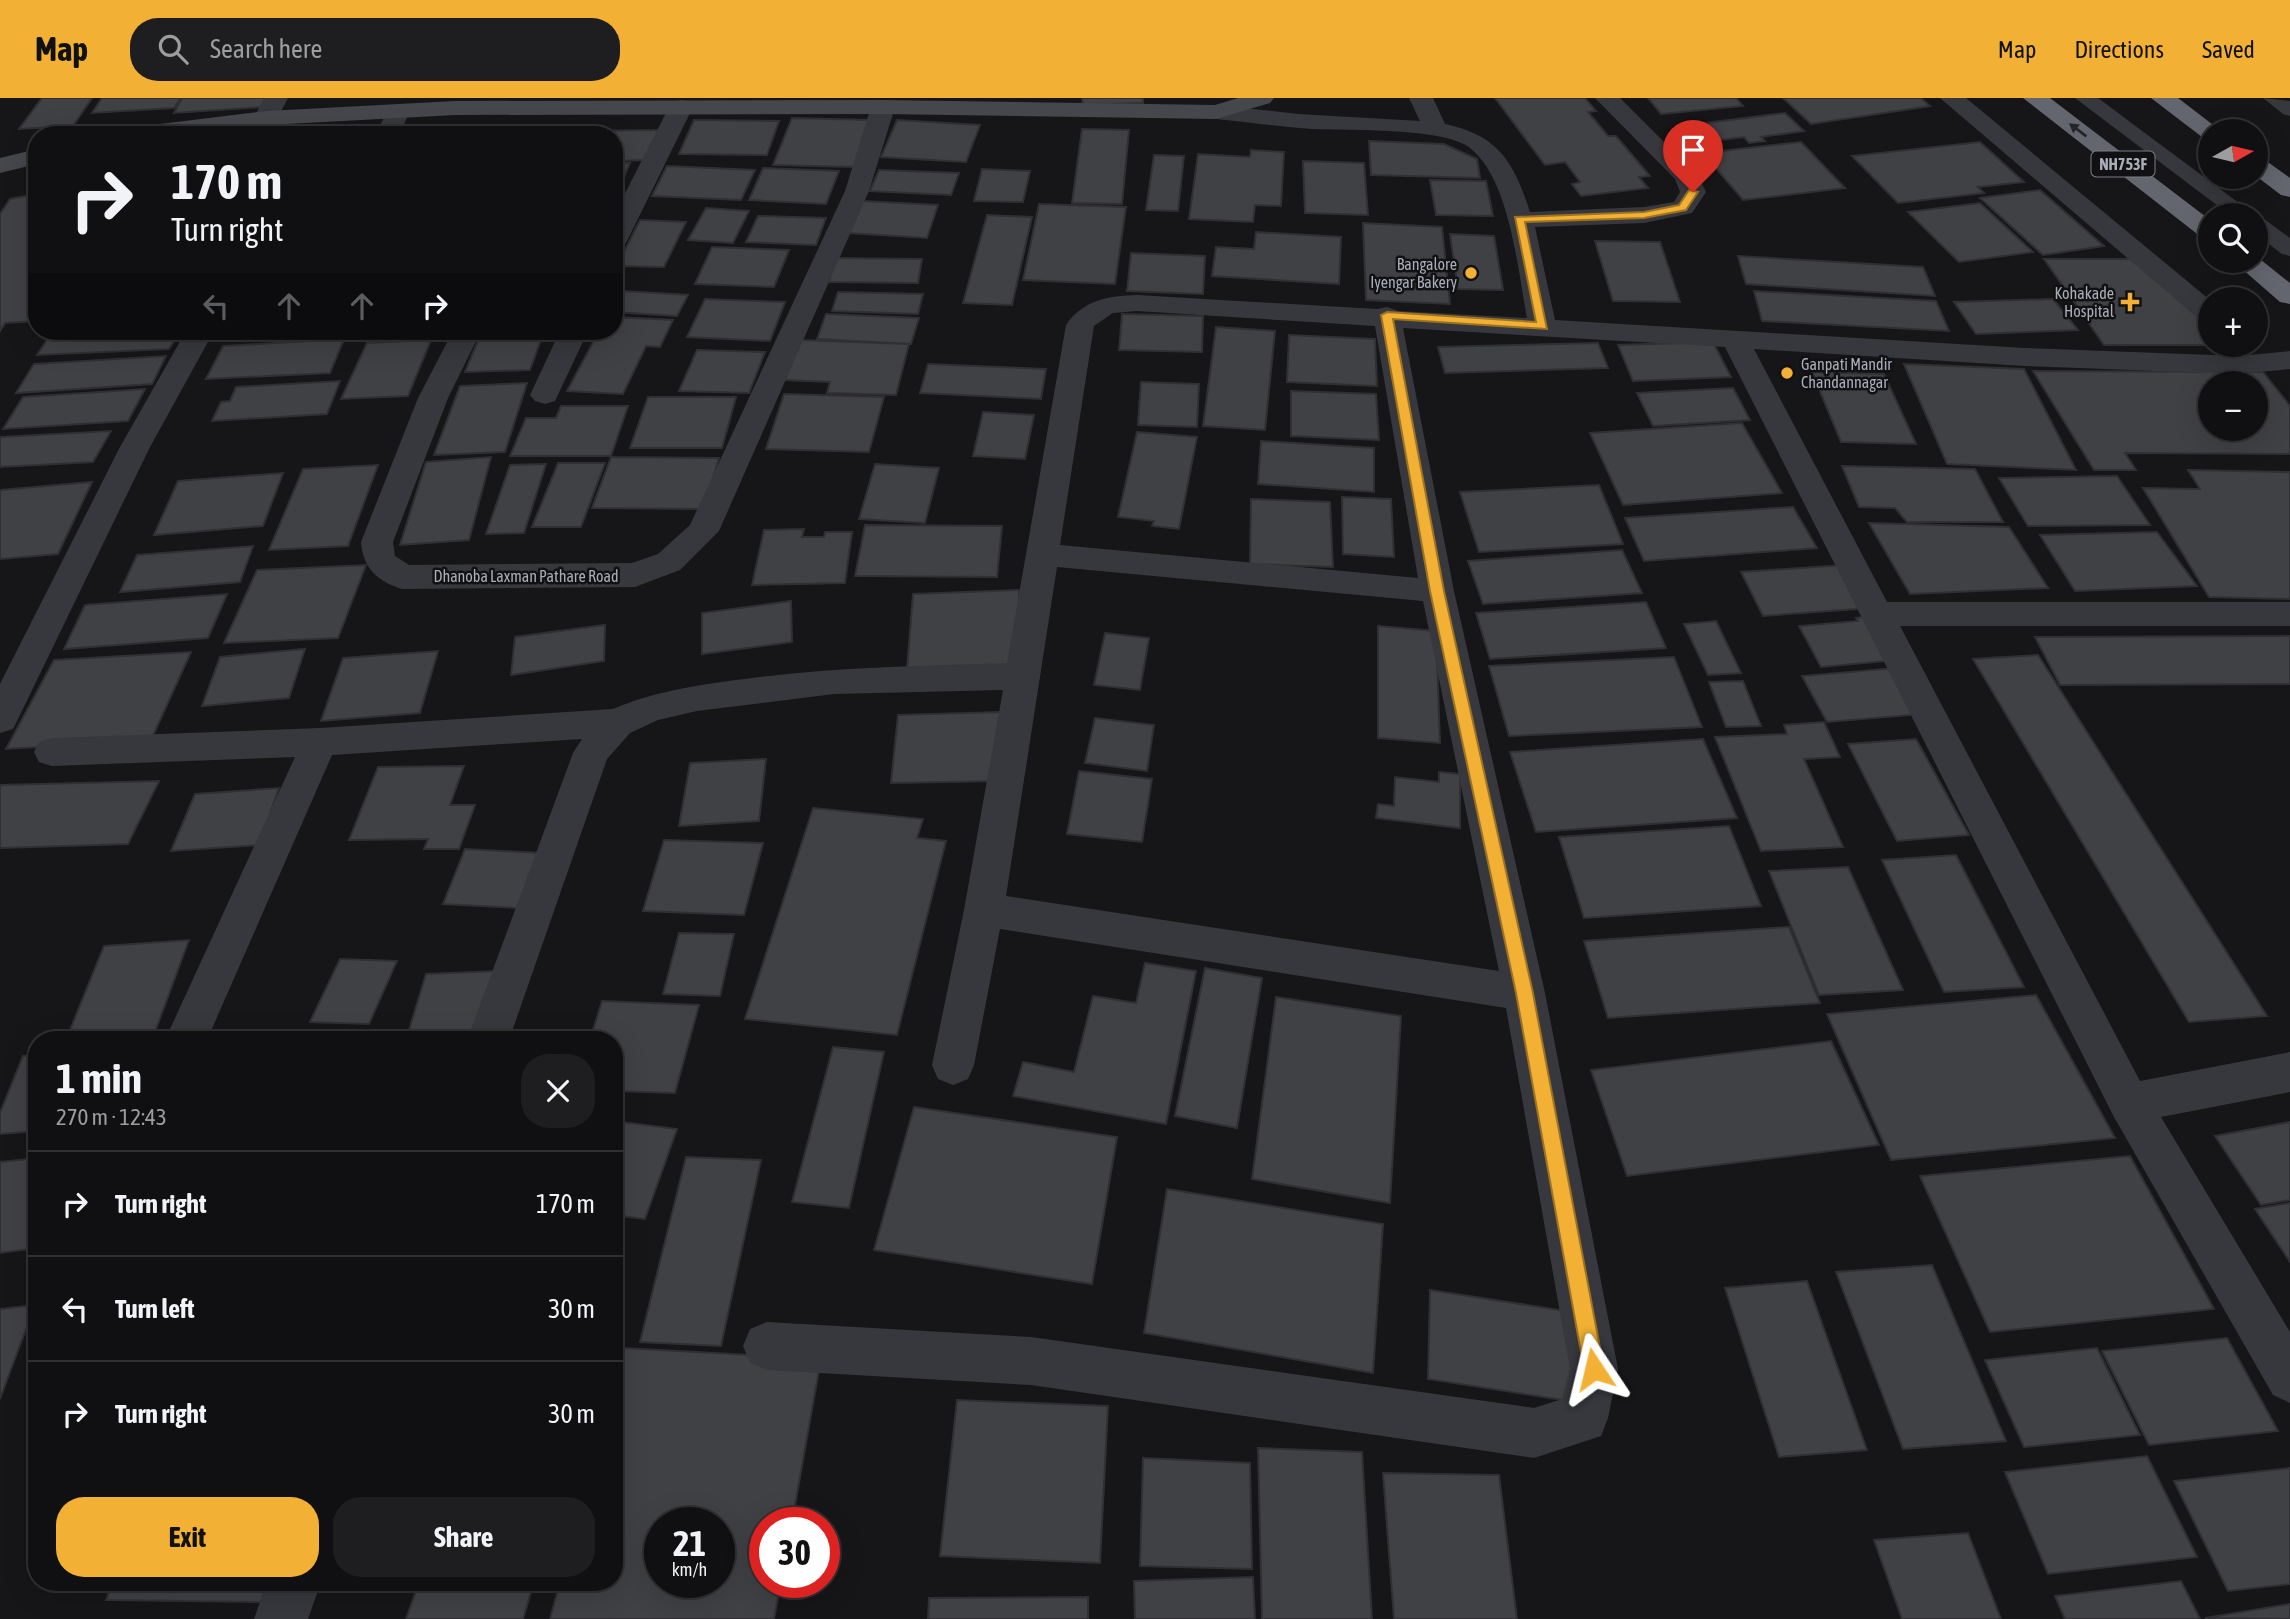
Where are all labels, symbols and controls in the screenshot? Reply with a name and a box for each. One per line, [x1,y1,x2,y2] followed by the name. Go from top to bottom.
[130,18,620,81] search box
[35,30,88,68] text: Map
[154,30,192,68] icon: search
[210,34,322,64] text: Search here
[1998,36,2036,63] text: Map
[2074,36,2164,63] text: Directions
[2202,36,2255,63] text: Saved
[2198,119,2268,189] north arrow
[2198,119,2268,441] map controls
[1663,120,1723,192] pin
[2070,123,2088,138] one-way arrow
[1674,131,1712,169] icon: arrive
[2092,152,2154,176] road number: NH753F
[171,153,282,209] text: 170 m
[56,154,147,245] icon: right
[2198,203,2268,273] button: search
[171,211,284,248] text: Turn right
[1370,255,1457,292] place label: Bangalore Iyengar Bakery
[1463,265,1479,281] marker: Bangalore Iyengar Bakery
[2054,284,2115,321] place label: Kohakade Hospital
[197,287,235,325] icon: left
[270,287,308,325] icon: ahead
[343,287,381,325] icon: ahead
[416,287,454,325] icon: right
[2198,287,2268,357] button: +
[2120,292,2140,312] marker: Kohakade Hospital
[1801,355,1892,392] place label: Ganpati Mandir Chandannagar
[1779,365,1795,381] marker: Ganpati Mandir Chandannagar
[2198,371,2268,441] button: −
[433,567,619,585] street label: Dhanoba Laxman Pathare Road
[56,1054,142,1102] text: 1 min
[521,1054,595,1128] button: close
[56,1104,167,1130] text: 270 m · 12:43
[56,1185,94,1223] icon: right
[115,1189,206,1219] text: Turn right
[536,1189,595,1219] text: 170 m
[56,1290,94,1328] icon: left
[115,1294,195,1324] text: Turn left
[548,1294,595,1324] text: 30 m
[1557,1332,1631,1406] position arrow
[56,1395,94,1433] icon: right
[115,1399,206,1429] text: Turn right
[548,1399,595,1429] text: 30 m
[56,1497,319,1577] button: Exit
[333,1497,595,1577] button: Share
[749,1507,840,1598] speed limit sign: 30
[673,1523,706,1563] text: 21
[672,1559,707,1580] text: km/h

